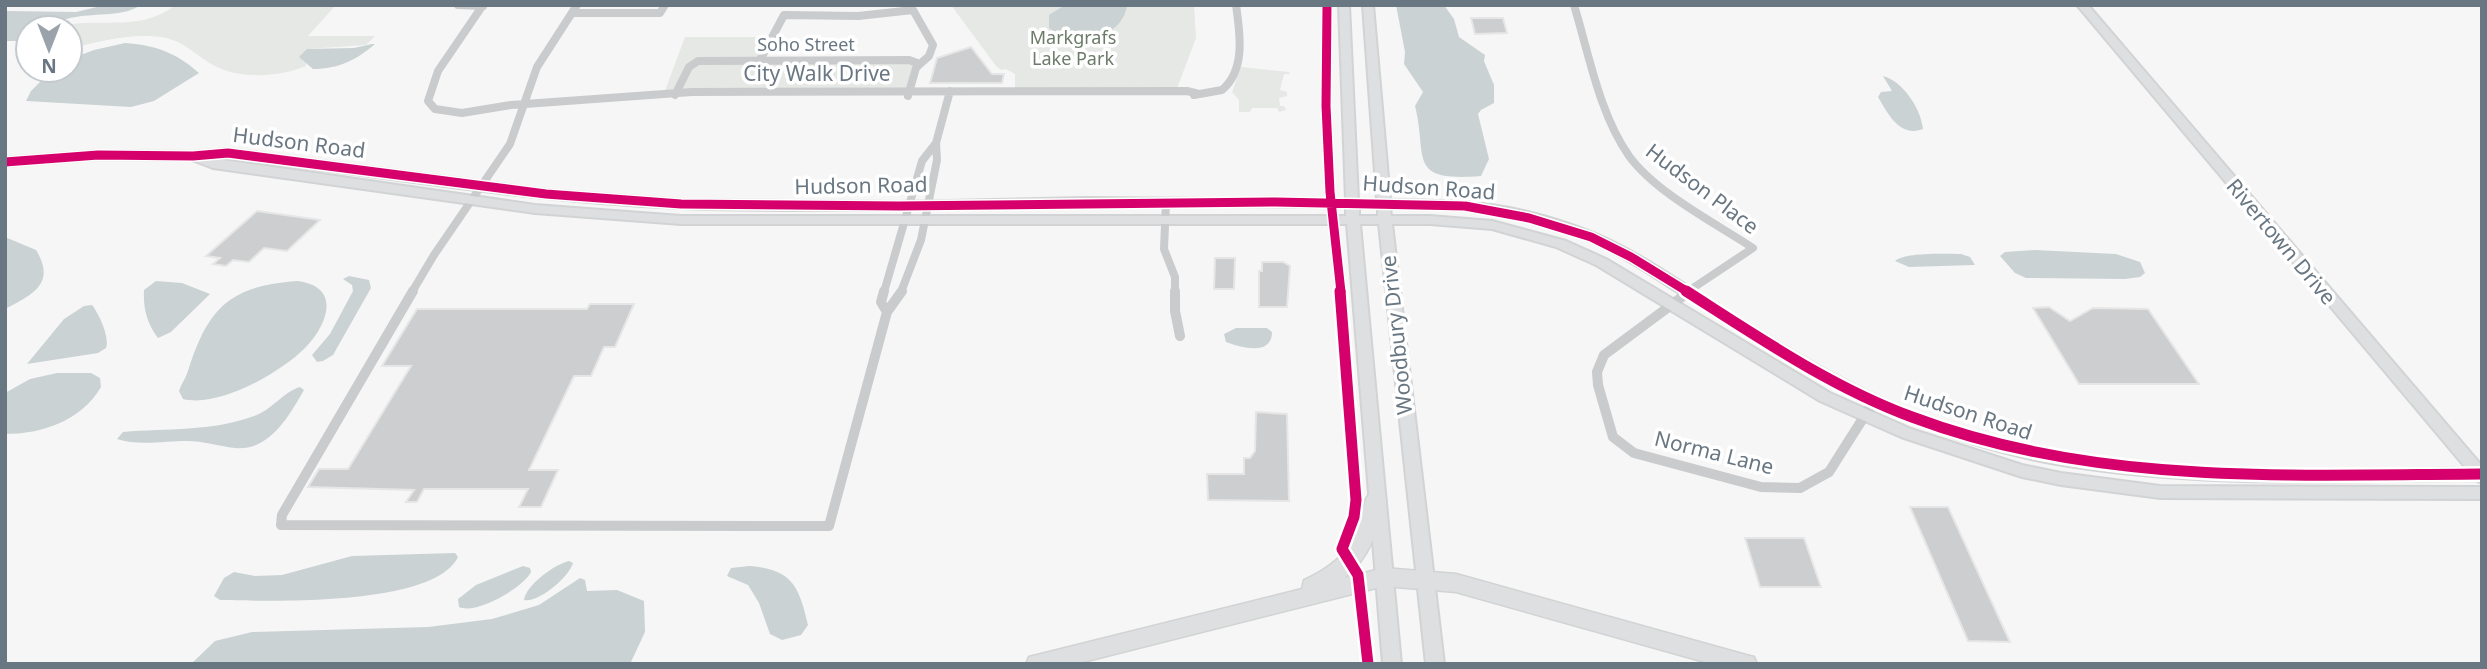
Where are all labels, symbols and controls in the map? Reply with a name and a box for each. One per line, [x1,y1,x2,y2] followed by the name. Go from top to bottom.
[14,14,84,84] north arrow
[1030,25,1116,70] park label: Markgrafs Lake Park
[757,32,855,56] street label: Soho Street
[41,53,57,79] text: N
[743,59,891,87] street label: City Walk Drive
[231,120,367,164] street label: Hudson Road
[1640,137,1765,240] street label: Hudson Place
[1362,168,1496,206] street label: Hudson Road
[794,170,928,200] street label: Hudson Road
[2221,172,2343,310] street label: Rivertown Drive
[1374,254,1418,416] street label: Woodbury Drive
[1901,378,2036,446] street label: Hudson Road
[1652,424,1777,480] street label: Norma Lane

